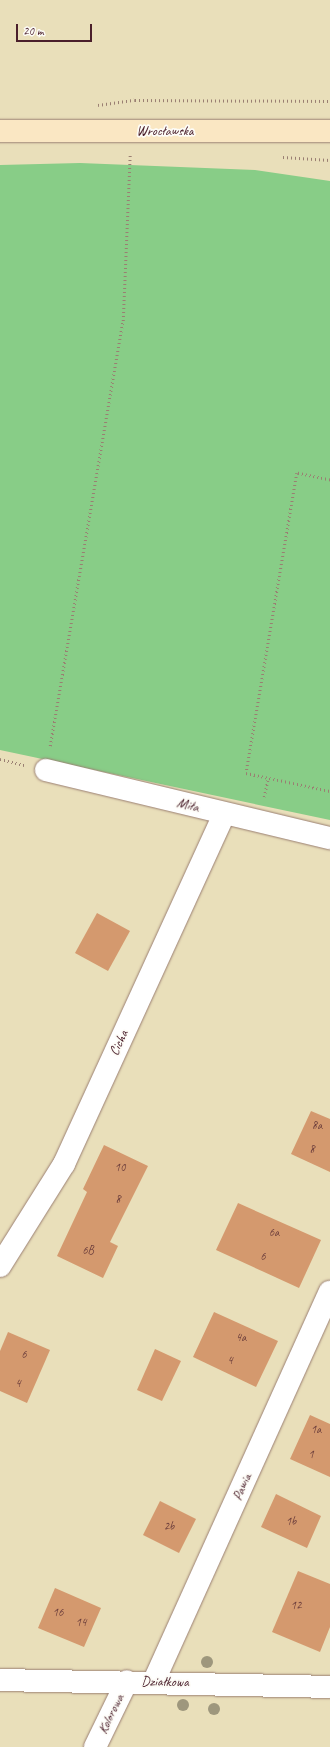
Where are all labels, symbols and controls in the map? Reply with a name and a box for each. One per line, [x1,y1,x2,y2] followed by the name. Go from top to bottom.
[18,16,94,42] scale bar
[23,23,43,39] text: 20 m
[137,123,193,139] street label: Wrocławska
[175,794,201,816] street label: Miła
[106,1028,132,1058] street label: Cicha
[312,1119,322,1133] house number: 8a
[309,1143,315,1157] house number: 8
[115,1161,125,1175] house number: 10
[115,1193,121,1207] house number: 8
[269,1226,279,1240] house number: 6a
[82,1244,94,1258] house number: 6B
[260,1250,266,1264] house number: 6
[236,1331,246,1345] house number: 4a
[21,1348,27,1362] house number: 6
[227,1354,233,1368] house number: 4
[15,1377,21,1391] house number: 4
[311,1423,321,1437] house number: 1a
[308,1448,314,1462] house number: 1
[229,1471,255,1503] street label: Pawia
[286,1515,296,1529] house number: 1b
[164,1520,174,1534] house number: 2b
[291,1599,301,1613] house number: 12
[53,1606,63,1620] house number: 16
[76,1616,86,1630] house number: 14
[141,1673,189,1691] street label: Działkowa
[94,1692,128,1736] street label: Kolorowa

